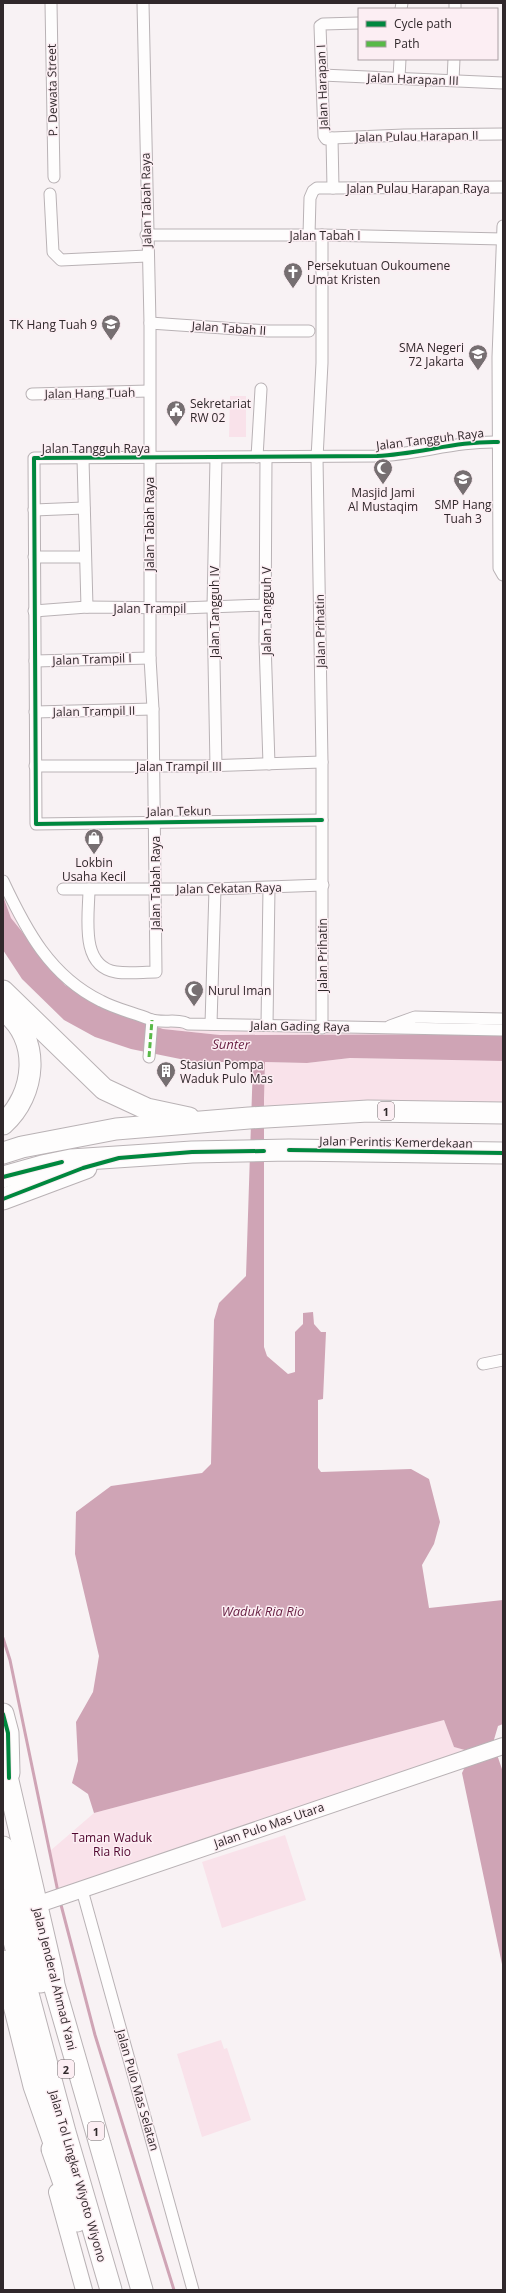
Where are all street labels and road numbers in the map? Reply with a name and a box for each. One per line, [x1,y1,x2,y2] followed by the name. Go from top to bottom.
[43,44,61,136] street label: P. Dewata Street
[312,44,332,131] street label: Jalan Harapan I
[366,69,459,89] street label: Jalan Harapan III
[354,126,479,146] street label: Jalan Pulau Harapan II
[137,153,155,248] street label: Jalan Tabah Raya
[345,180,490,197] street label: Jalan Pulau Harapan Raya
[288,227,361,244] street label: Jalan Tabah I
[190,317,267,339] street label: Jalan Tabah II
[44,384,135,402] street label: Jalan Hang Tuah
[374,424,485,454] street label: Jalan Tangguh Raya
[41,440,150,457] street label: Jalan Tangguh Raya
[141,477,158,572] street label: Jalan Tabah Raya
[206,565,223,659] street label: Jalan Tangguh IV
[258,566,275,656] street label: Jalan Tangguh V
[311,594,329,669] street label: Jalan Prihatin
[113,600,186,617] street label: Jalan Trampil
[51,649,132,669] street label: Jalan Trampil I
[52,702,135,720] street label: Jalan Trampil II
[135,758,222,775] street label: Jalan Trampil III
[146,802,211,820] street label: Jalan Tekun
[147,836,164,931] street label: Jalan Tabah Raya
[175,879,282,897] street label: Jalan Cekatan Raya
[314,918,331,993] street label: Jalan Prihatin
[249,1017,350,1035] street label: Jalan Gading Raya
[378,1102,394,1120] road number: 1
[318,1132,473,1152] street label: Jalan Perintis Kemerdekaan
[211,1798,326,1852] street label: Jalan Pulo Mas Utara
[29,1905,81,2052] street label: Jalan Jenderal Ahmad Yani
[112,2026,163,2153] street label: Jalan Pulo Mas Selatan
[58,2060,74,2078] road number: 2
[45,2087,111,2264] street label: Jalan Tol Lingkar Wiyoto Wiyono
[88,2122,104,2140] road number: 1

